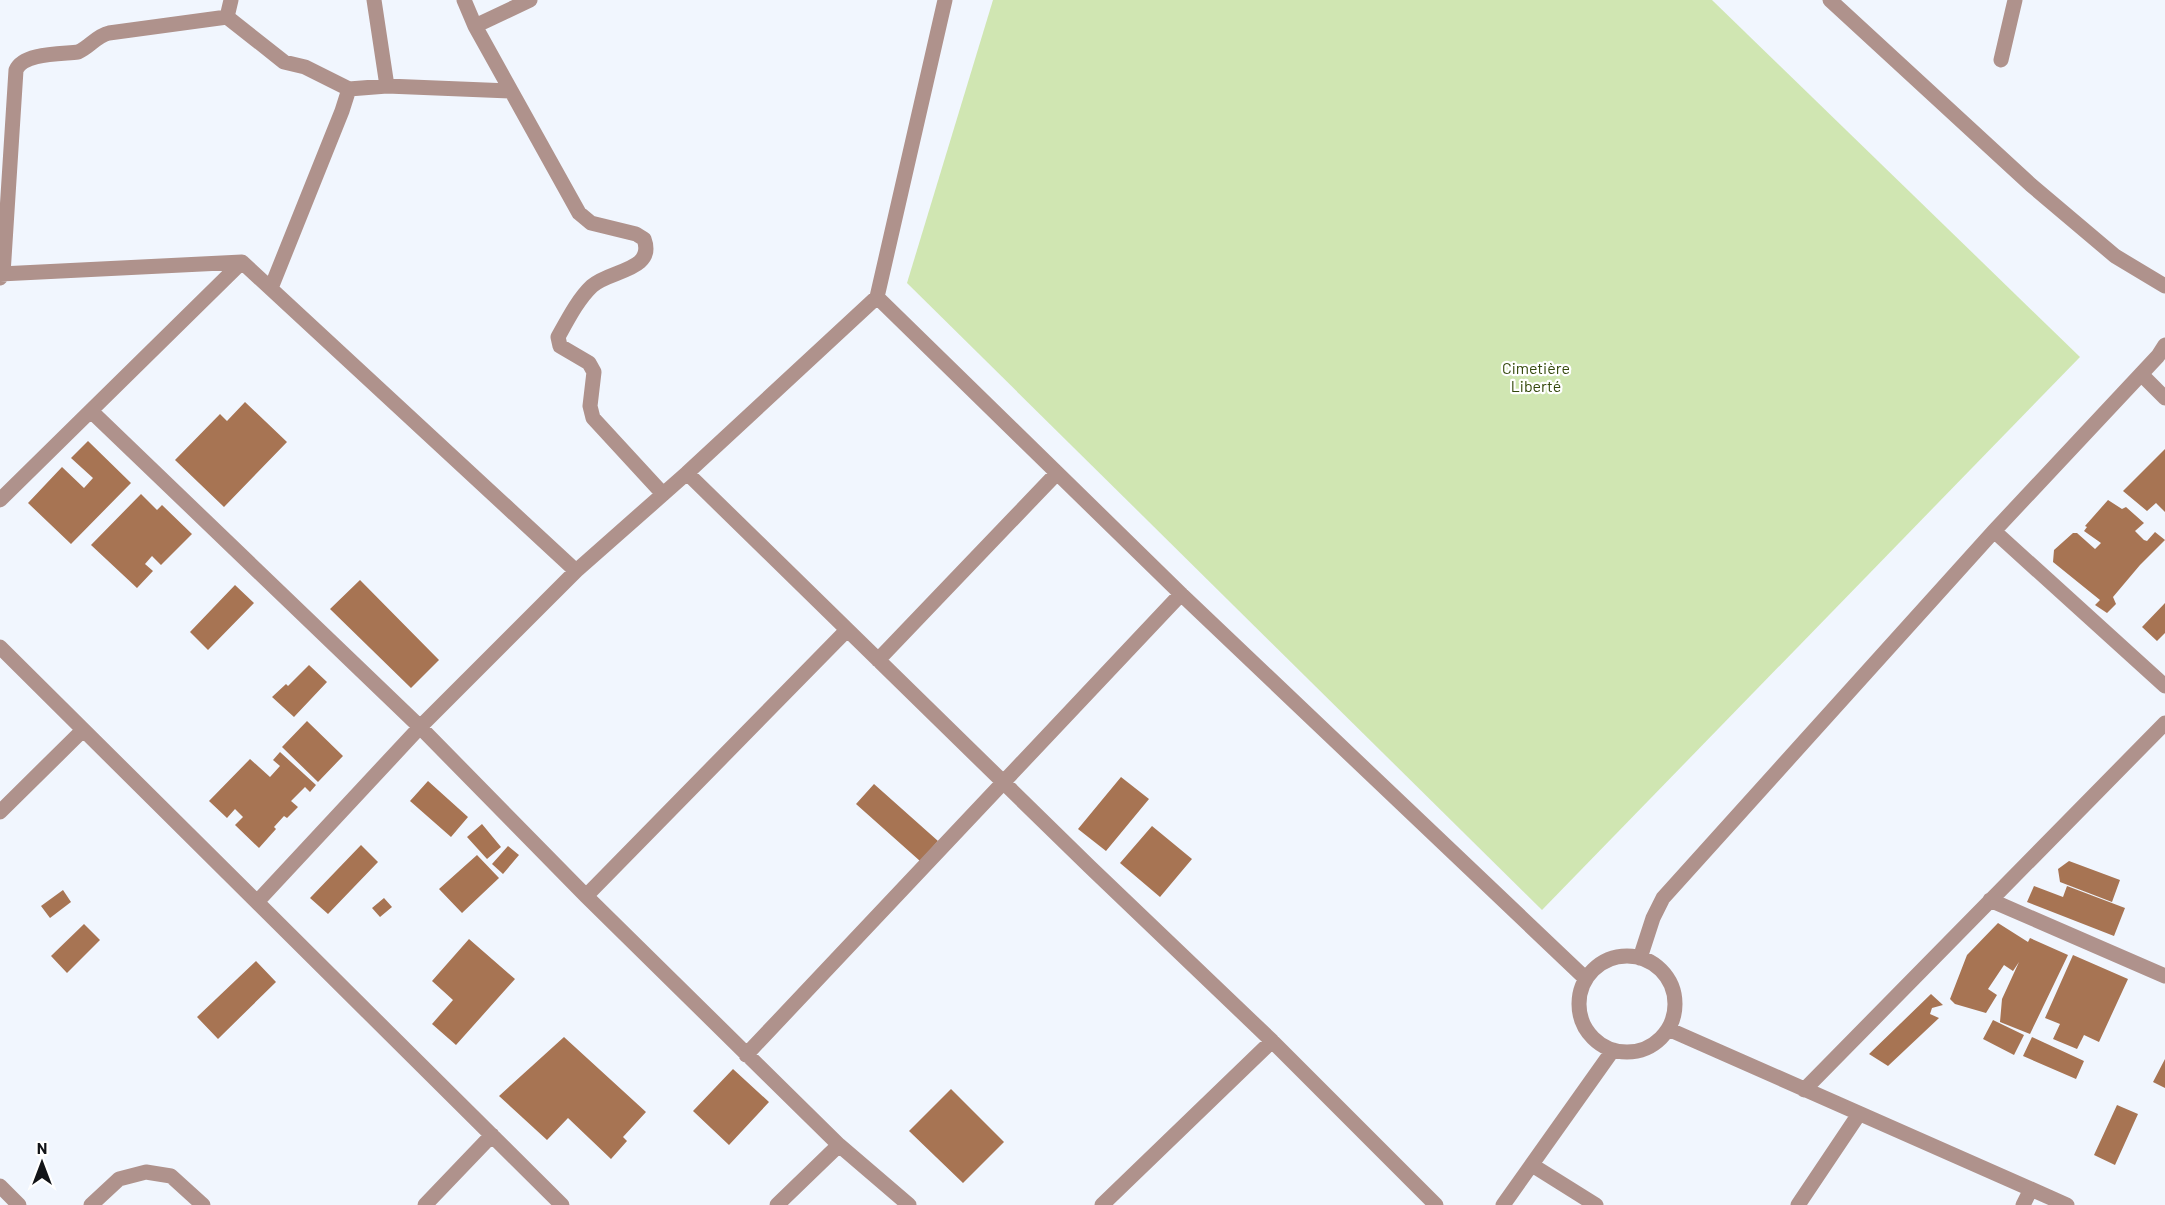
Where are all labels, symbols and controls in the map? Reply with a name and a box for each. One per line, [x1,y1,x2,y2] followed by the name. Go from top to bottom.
[1502,358,1570,395] park label: Cimetière Liberté
[12,1133,72,1193] north arrow
[37,1138,47,1157] text: N

